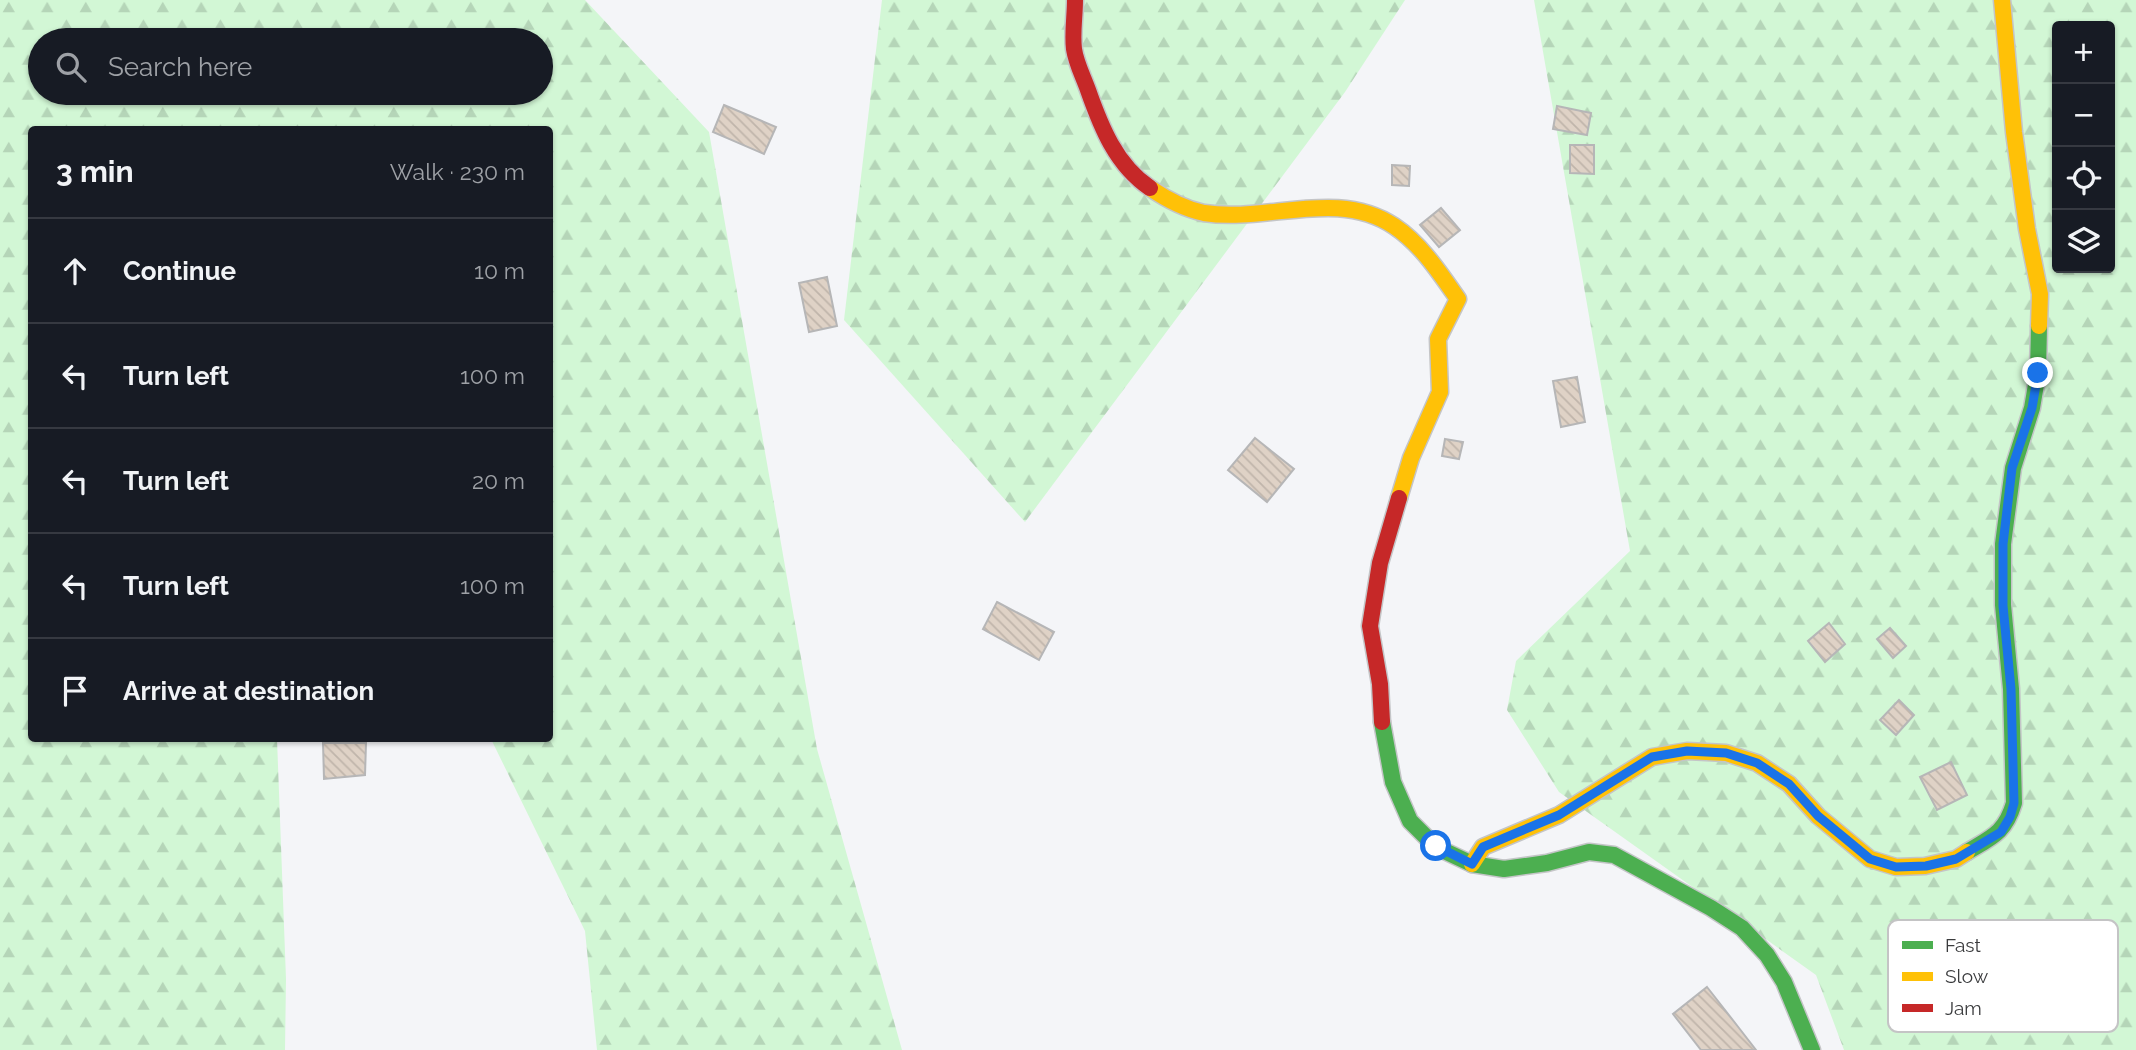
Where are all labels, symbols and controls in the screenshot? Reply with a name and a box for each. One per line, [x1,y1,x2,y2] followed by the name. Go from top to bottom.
[2052,21,2115,273] map controls
[2052,21,2115,84] button: +
[28,28,553,105] search box
[52,48,90,86] icon: search
[108,52,252,82] text: Search here
[2052,84,2115,147] button: −
[2052,147,2115,210] button: locate
[56,154,134,189] text: 3 min
[390,158,525,185] text: Walk · 230 m
[2052,210,2115,273] button: layers
[56,252,94,290] icon: ahead
[123,256,236,286] text: Continue
[474,257,525,284] text: 10 m
[56,357,94,395] icon: left
[2022,357,2053,388] route end
[123,361,229,391] text: Turn left
[460,362,525,389] text: 100 m
[56,462,94,500] icon: left
[123,466,229,496] text: Turn left
[472,467,525,494] text: 20 m
[56,567,94,605] icon: left
[123,571,229,601] text: Turn left
[460,572,525,599] text: 100 m
[56,672,94,710] icon: arrive
[123,676,374,706] text: Arrive at destination
[1420,830,1451,861] route start
[1888,920,2118,1032] legend
[1945,934,1981,956] text: Fast
[1945,965,1989,987] text: Slow
[1945,997,1982,1019] text: Jam

